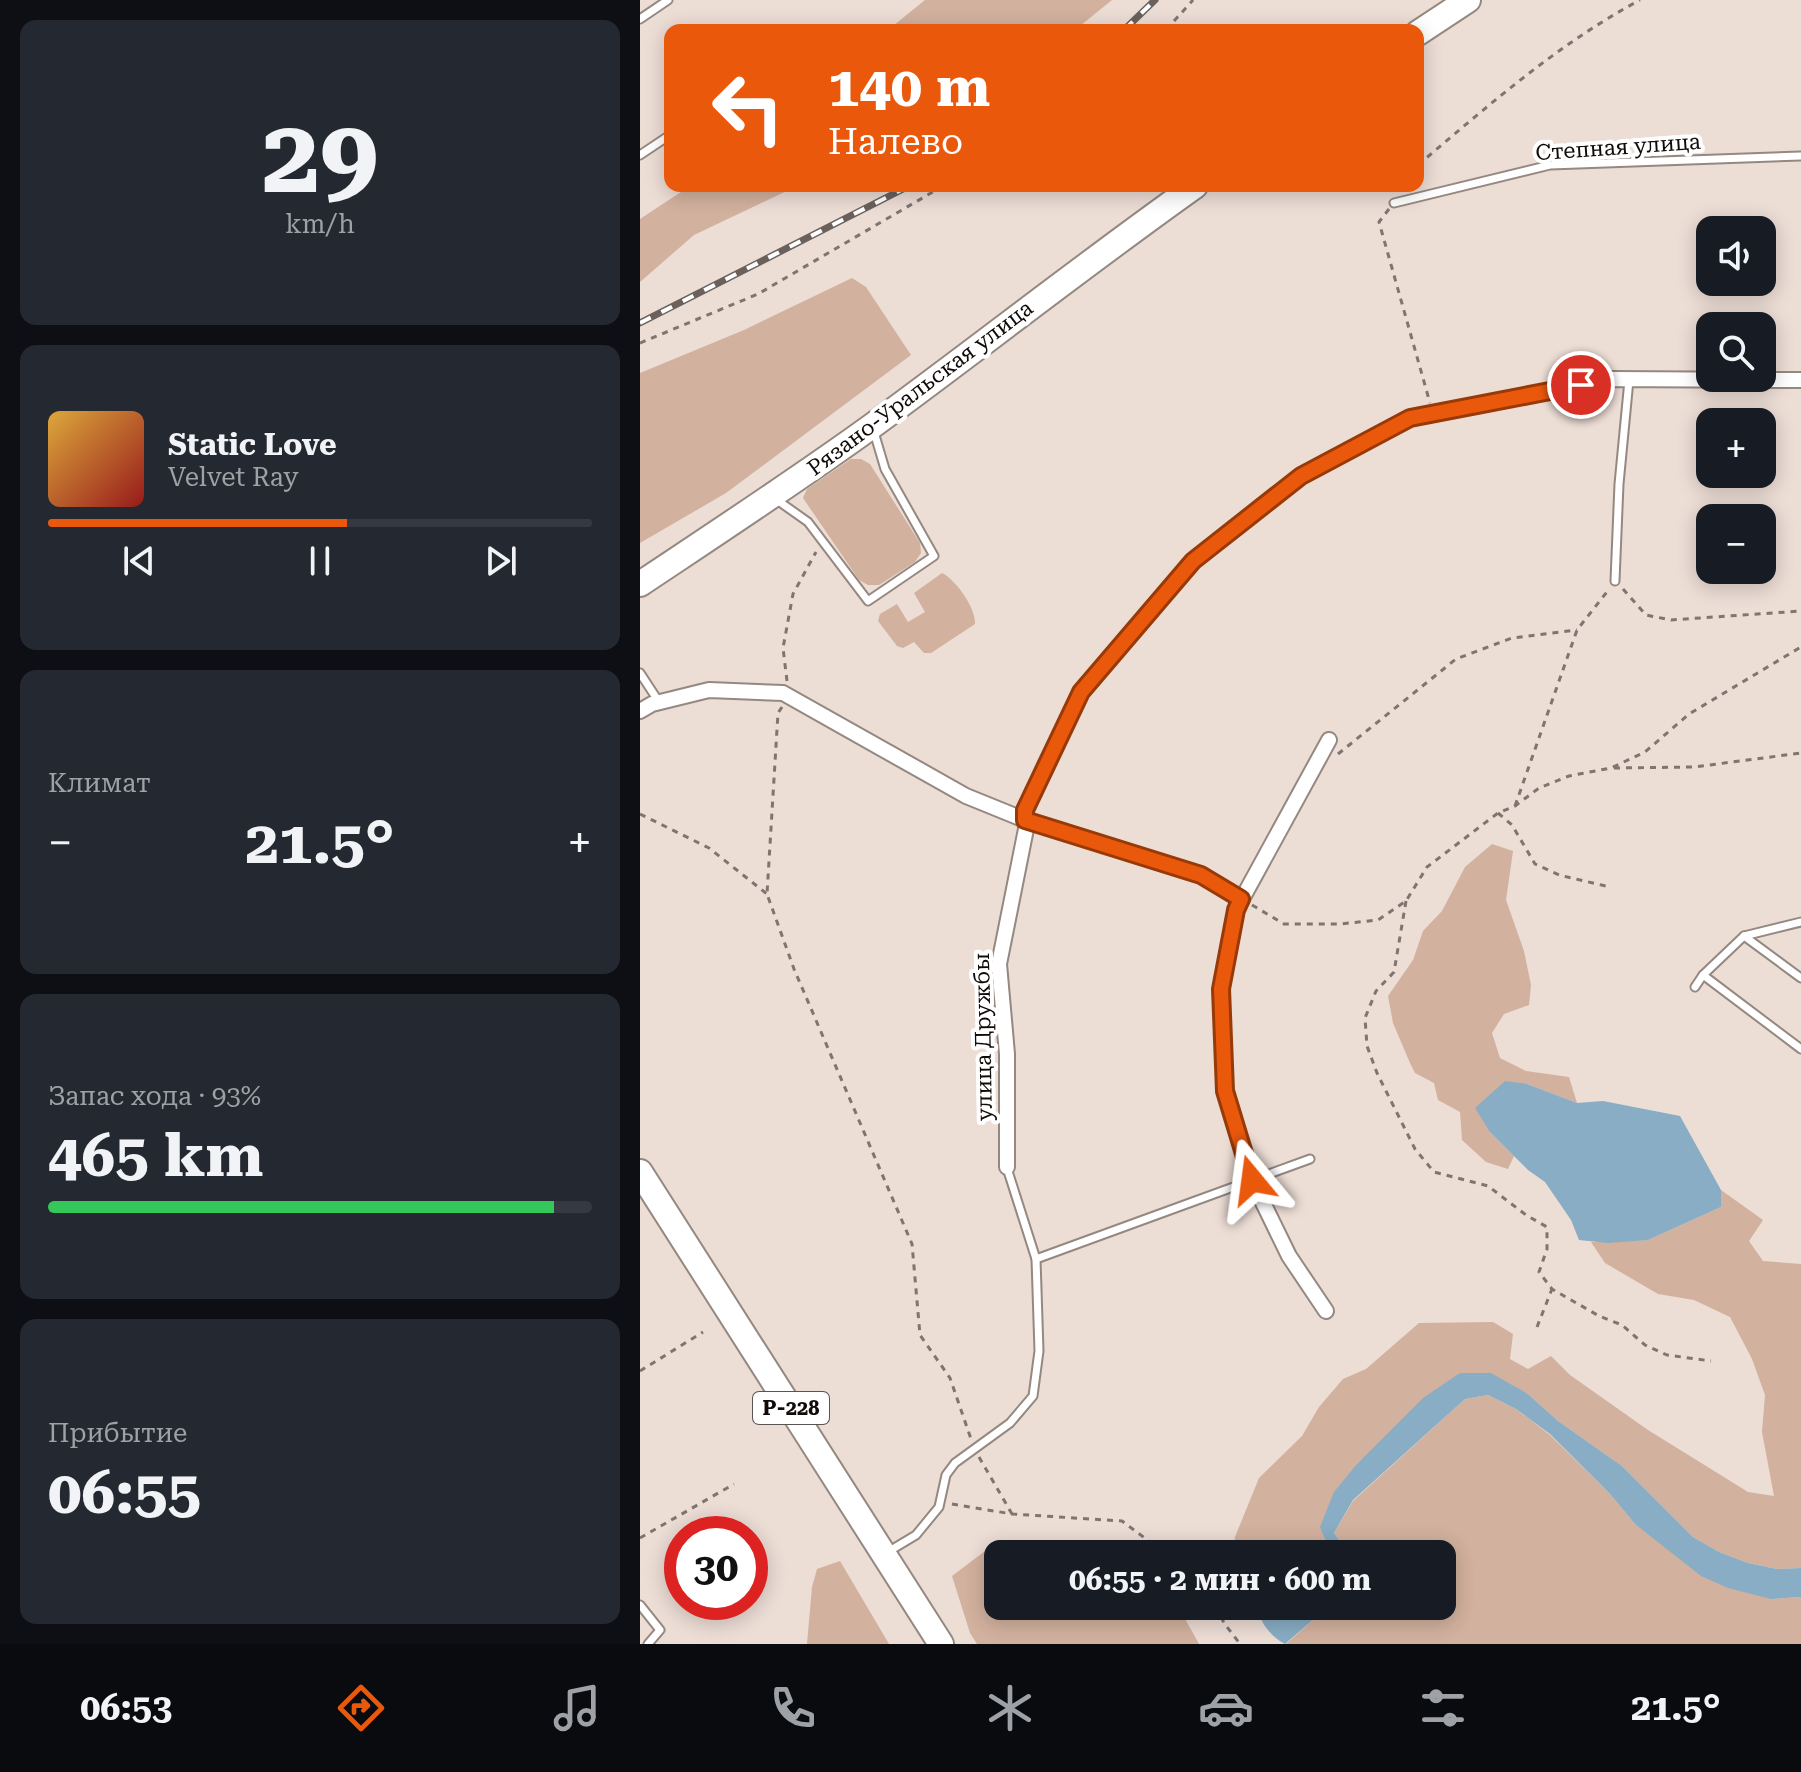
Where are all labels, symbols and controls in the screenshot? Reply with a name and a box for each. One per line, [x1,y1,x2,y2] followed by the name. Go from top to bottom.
[828,54,990,120] text: 140 m
[696,56,800,160] icon: left
[262,96,378,217] text: 29
[828,121,963,163] text: Налево
[1535,129,1702,165] street label: Степная улица
[285,209,355,239] text: km/h
[1696,216,1776,584] map controls
[1696,216,1776,296] button: sound
[802,295,1038,481] street label: Рязано-Уральская улица
[1696,312,1776,392] button: search
[1547,351,1615,419] pin
[1559,363,1603,407] icon: arrive
[1696,408,1776,488] button: +
[168,427,337,462] text: Static Love
[168,462,299,492] text: Velvet Ray
[1696,504,1776,584] button: −
[117,539,161,583] icon: previous
[298,539,342,583] icon: pause
[479,539,523,583] icon: next
[48,768,151,798] text: Климат
[245,807,395,878] text: 21.5°
[48,817,73,869] text: −
[567,817,592,869] text: +
[969,953,997,1121] street label: улица Дружбы
[48,1081,261,1111] text: Запас хода · 93%
[48,1120,263,1191] text: 465 km
[1210,1138,1294,1222] position arrow
[753,1392,829,1424] road number: Р-228
[48,1418,187,1448] text: Прибытие
[48,1457,201,1528] text: 06:55
[664,1516,768,1620] speed limit sign: 30
[1069,1562,1371,1597] text: 06:55 · 2 мин · 600 m
[333,1680,389,1736] icon: directions
[549,1680,605,1736] icon: music
[765,1680,821,1736] icon: phone
[982,1680,1038,1736] icon: climate
[1198,1680,1254,1736] icon: car
[1415,1680,1471,1736] icon: filters
[80,1687,172,1729] text: 06:53
[1631,1687,1721,1729] text: 21.5°

